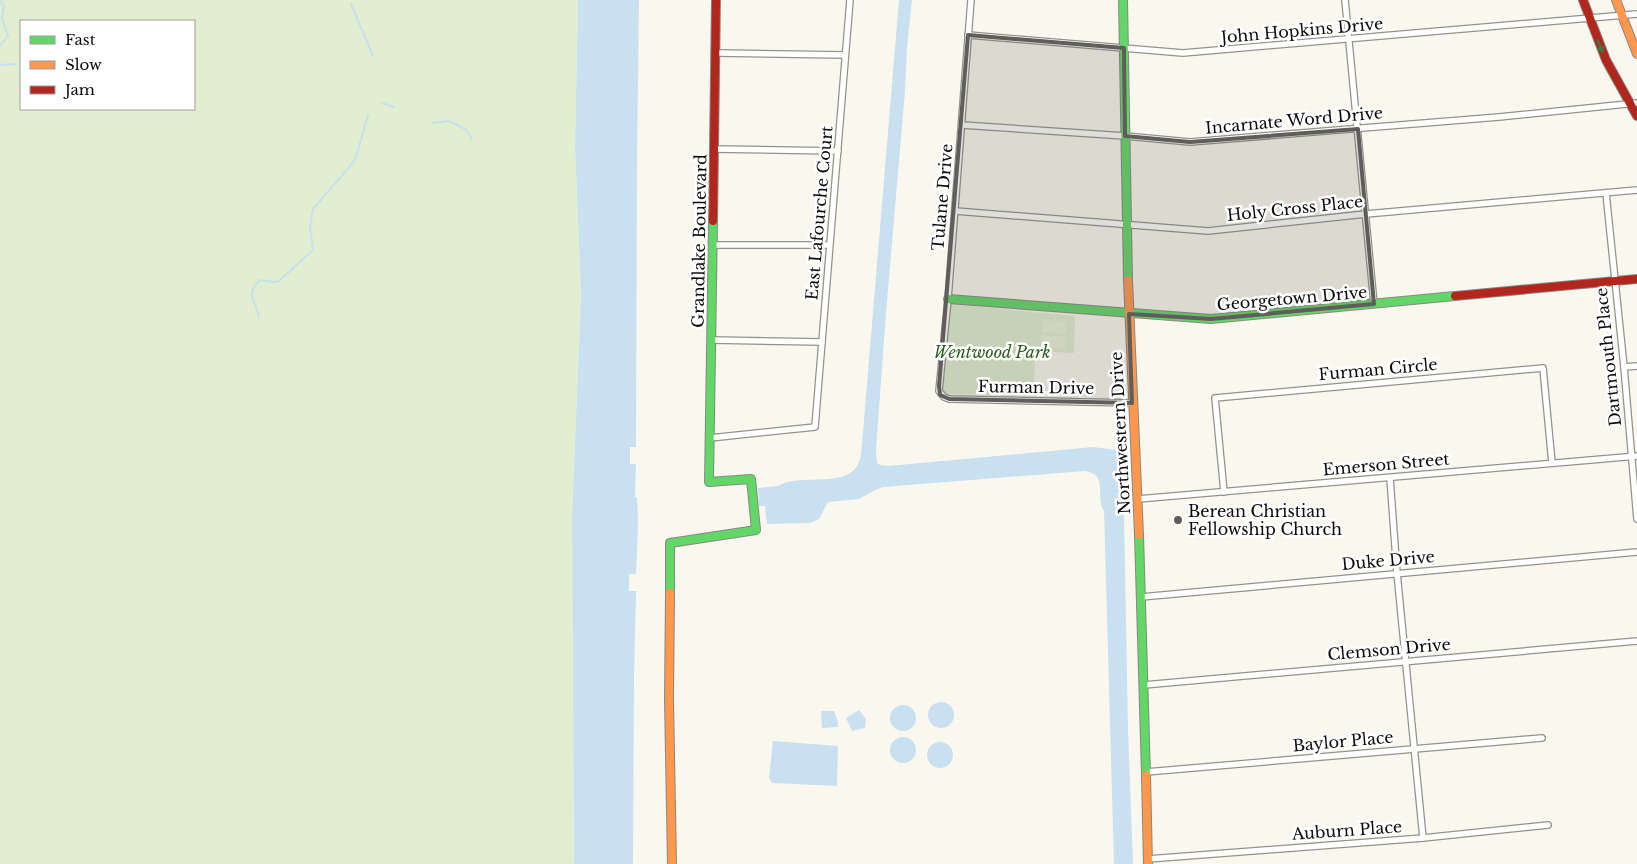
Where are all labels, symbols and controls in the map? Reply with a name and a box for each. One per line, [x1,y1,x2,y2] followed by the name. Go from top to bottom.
[1218,13,1384,47] street label: John Hopkins Drive
[20,20,195,110] legend
[65,30,96,49] text: Fast
[1596,39,1604,53] one-way arrow
[65,55,102,74] text: Slow
[63,80,95,99] text: Jam
[1204,102,1384,138] street label: Incarnate Word Drive
[801,125,837,301] street label: East Lafourche Court
[927,143,957,251] street label: Tulane Drive
[687,154,711,328] street label: Grandlake Boulevard
[1226,191,1364,225] street label: Holy Cross Place
[1216,281,1368,315] street label: Georgetown Drive
[1591,287,1625,427] street label: Dartmouth Place
[934,342,1050,362] park label: Wentwood Park
[1106,351,1134,515] street label: Northwestern Drive
[1318,354,1438,384] street label: Furman Circle
[978,376,1094,398] street label: Furman Drive
[1322,449,1450,479] street label: Emerson Street
[1188,501,1342,539] place label: Berean Christian Fellowship Church
[1172,514,1184,526] marker: Berean Christian Fellowship Church
[1340,546,1436,574] street label: Duke Drive
[1327,634,1451,664] street label: Clemson Drive
[1292,727,1394,755] street label: Baylor Place
[1290,816,1403,844] street label: Auburn Place

